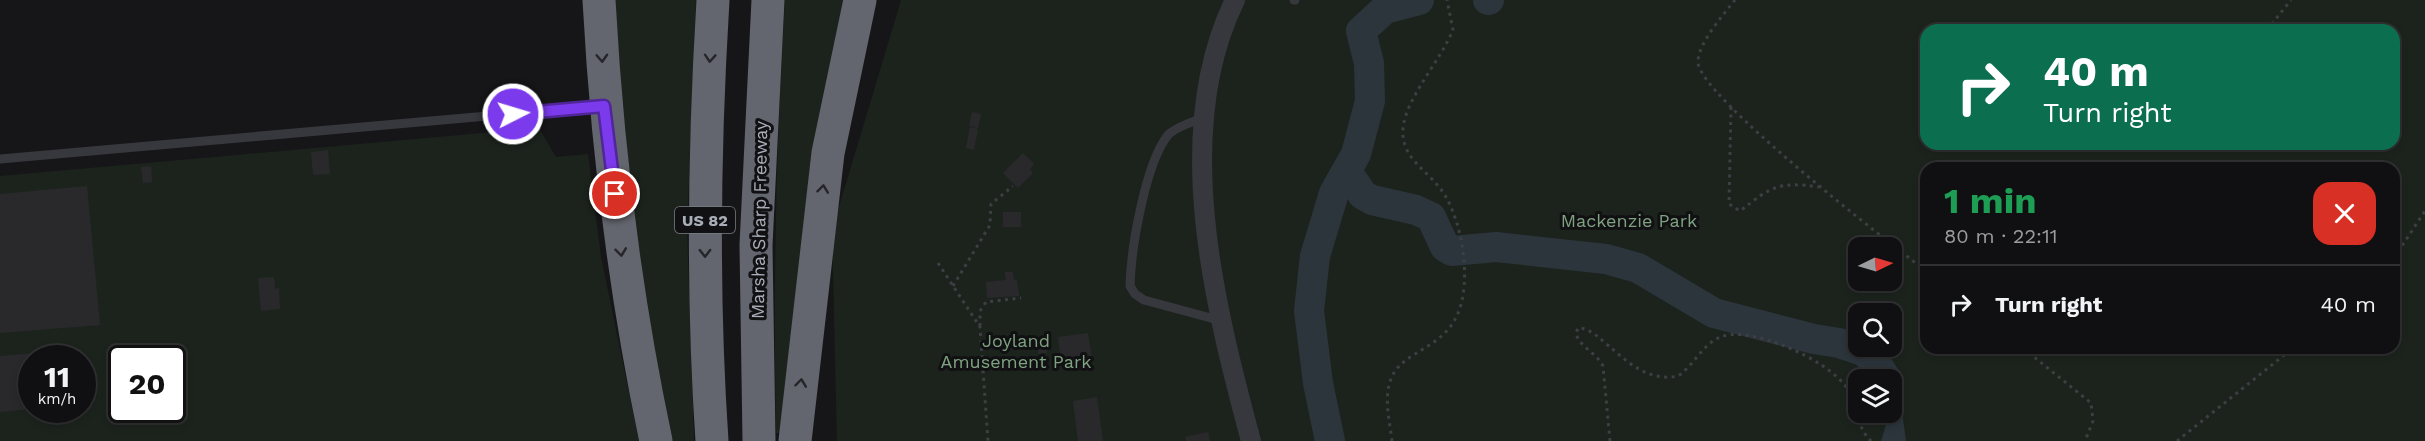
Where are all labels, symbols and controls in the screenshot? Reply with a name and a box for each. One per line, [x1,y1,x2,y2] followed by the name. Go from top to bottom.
[2043,47,2149,96] text: 40 m
[1944,48,2022,126] icon: right
[596,54,609,63] one-way arrow
[703,54,716,63] one-way arrow
[481,82,545,146] position arrow
[2043,97,2172,129] text: Turn right
[747,120,771,319] street label: Marsha Sharp Freeway
[589,168,640,219] pin
[598,177,631,210] icon: arrive
[1944,180,2036,222] text: 1 min
[2313,182,2376,245] button: close
[817,185,829,194] one-way arrow
[675,207,735,233] road number: US 82
[1561,210,1697,231] park label: Mackenzie Park
[1944,224,2058,248] text: 80 m · 22:11
[1848,237,1902,291] north arrow
[1848,237,1902,423] map controls
[615,248,627,257] one-way arrow
[699,249,711,258] one-way arrow
[1944,288,1977,321] icon: right
[1995,292,2102,317] text: Turn right
[2320,292,2376,317] text: 40 m
[1848,303,1902,357] button: search
[941,330,1091,372] park label: Joyland Amusement Park
[108,345,186,423] speed limit sign: 20
[44,359,70,394] text: 11
[1848,369,1902,423] button: layers
[794,378,807,387] one-way arrow
[38,390,76,408] text: km/h

